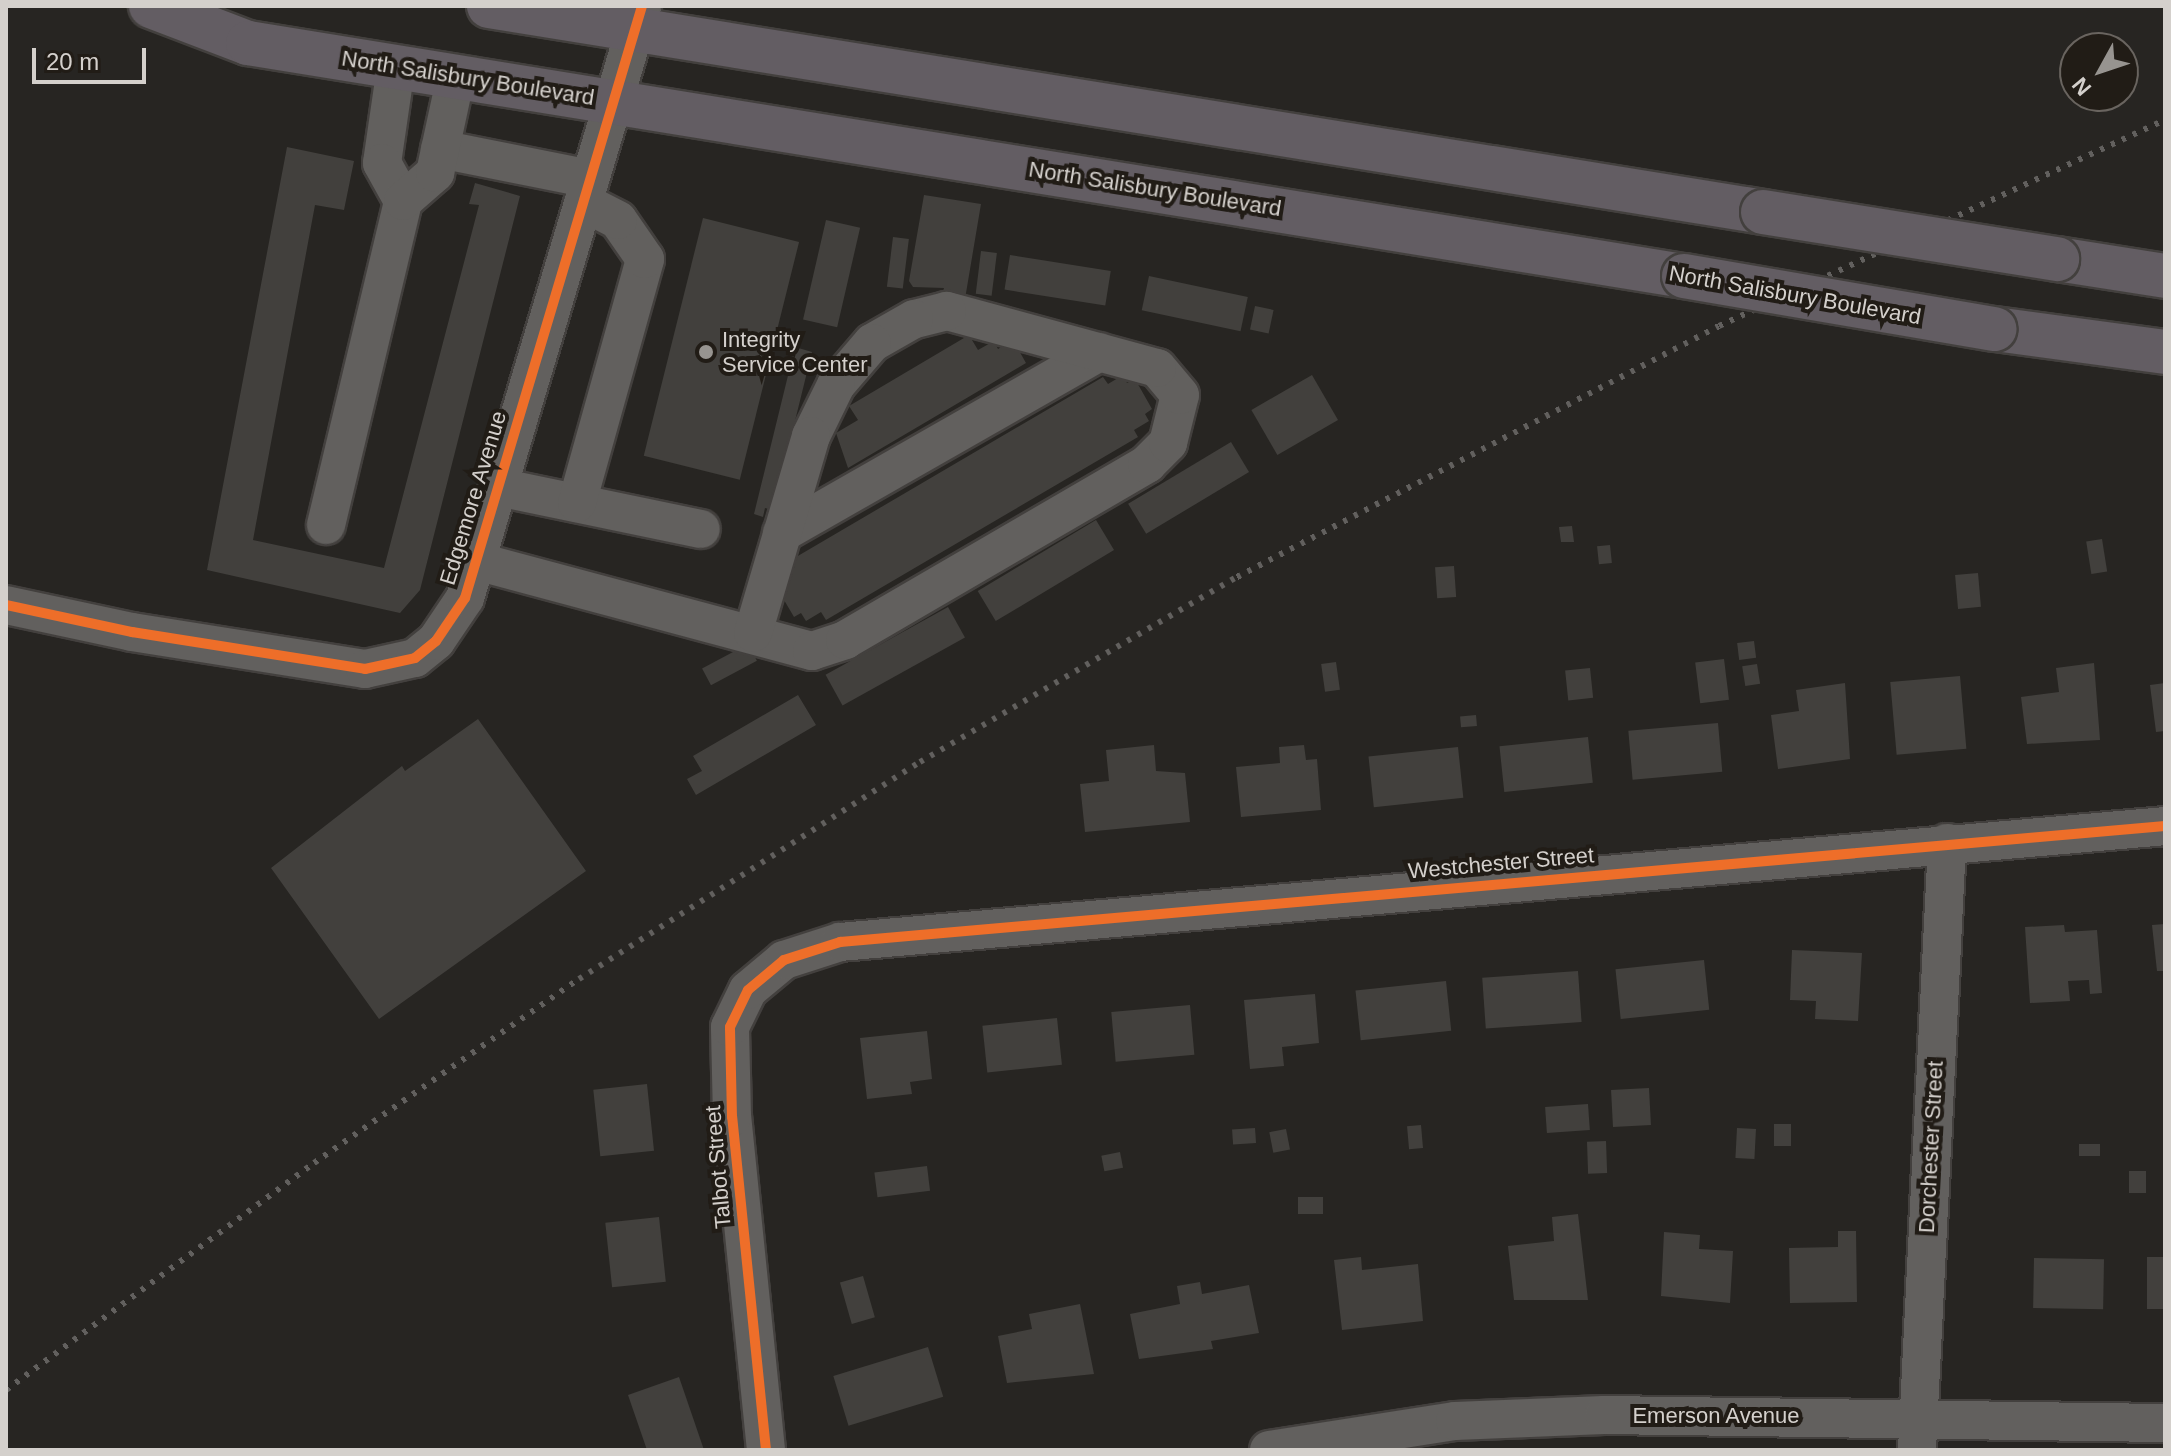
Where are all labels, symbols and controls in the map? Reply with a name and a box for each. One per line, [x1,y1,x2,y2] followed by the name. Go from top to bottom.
[36,32,150,82] scale bar
[2059,32,2139,112] north arrow
[340,45,596,111] street label: North Salisbury Boulevard
[46,48,99,75] text: 20 m
[2067,72,2096,101] text: N
[1027,156,1283,222] street label: North Salisbury Boulevard
[1667,260,1923,330] street label: North Salisbury Boulevard
[722,326,868,378] place label: Integrity Service Center
[697,343,715,361] marker: Integrity Service Center
[434,407,512,589] street label: Edgemore Avenue
[1407,842,1595,884] street label: Westchester Street
[1913,1060,1949,1234] street label: Dorchester Street
[699,1104,737,1230] street label: Talbot Street
[1632,1403,1800,1429] street label: Emerson Avenue

